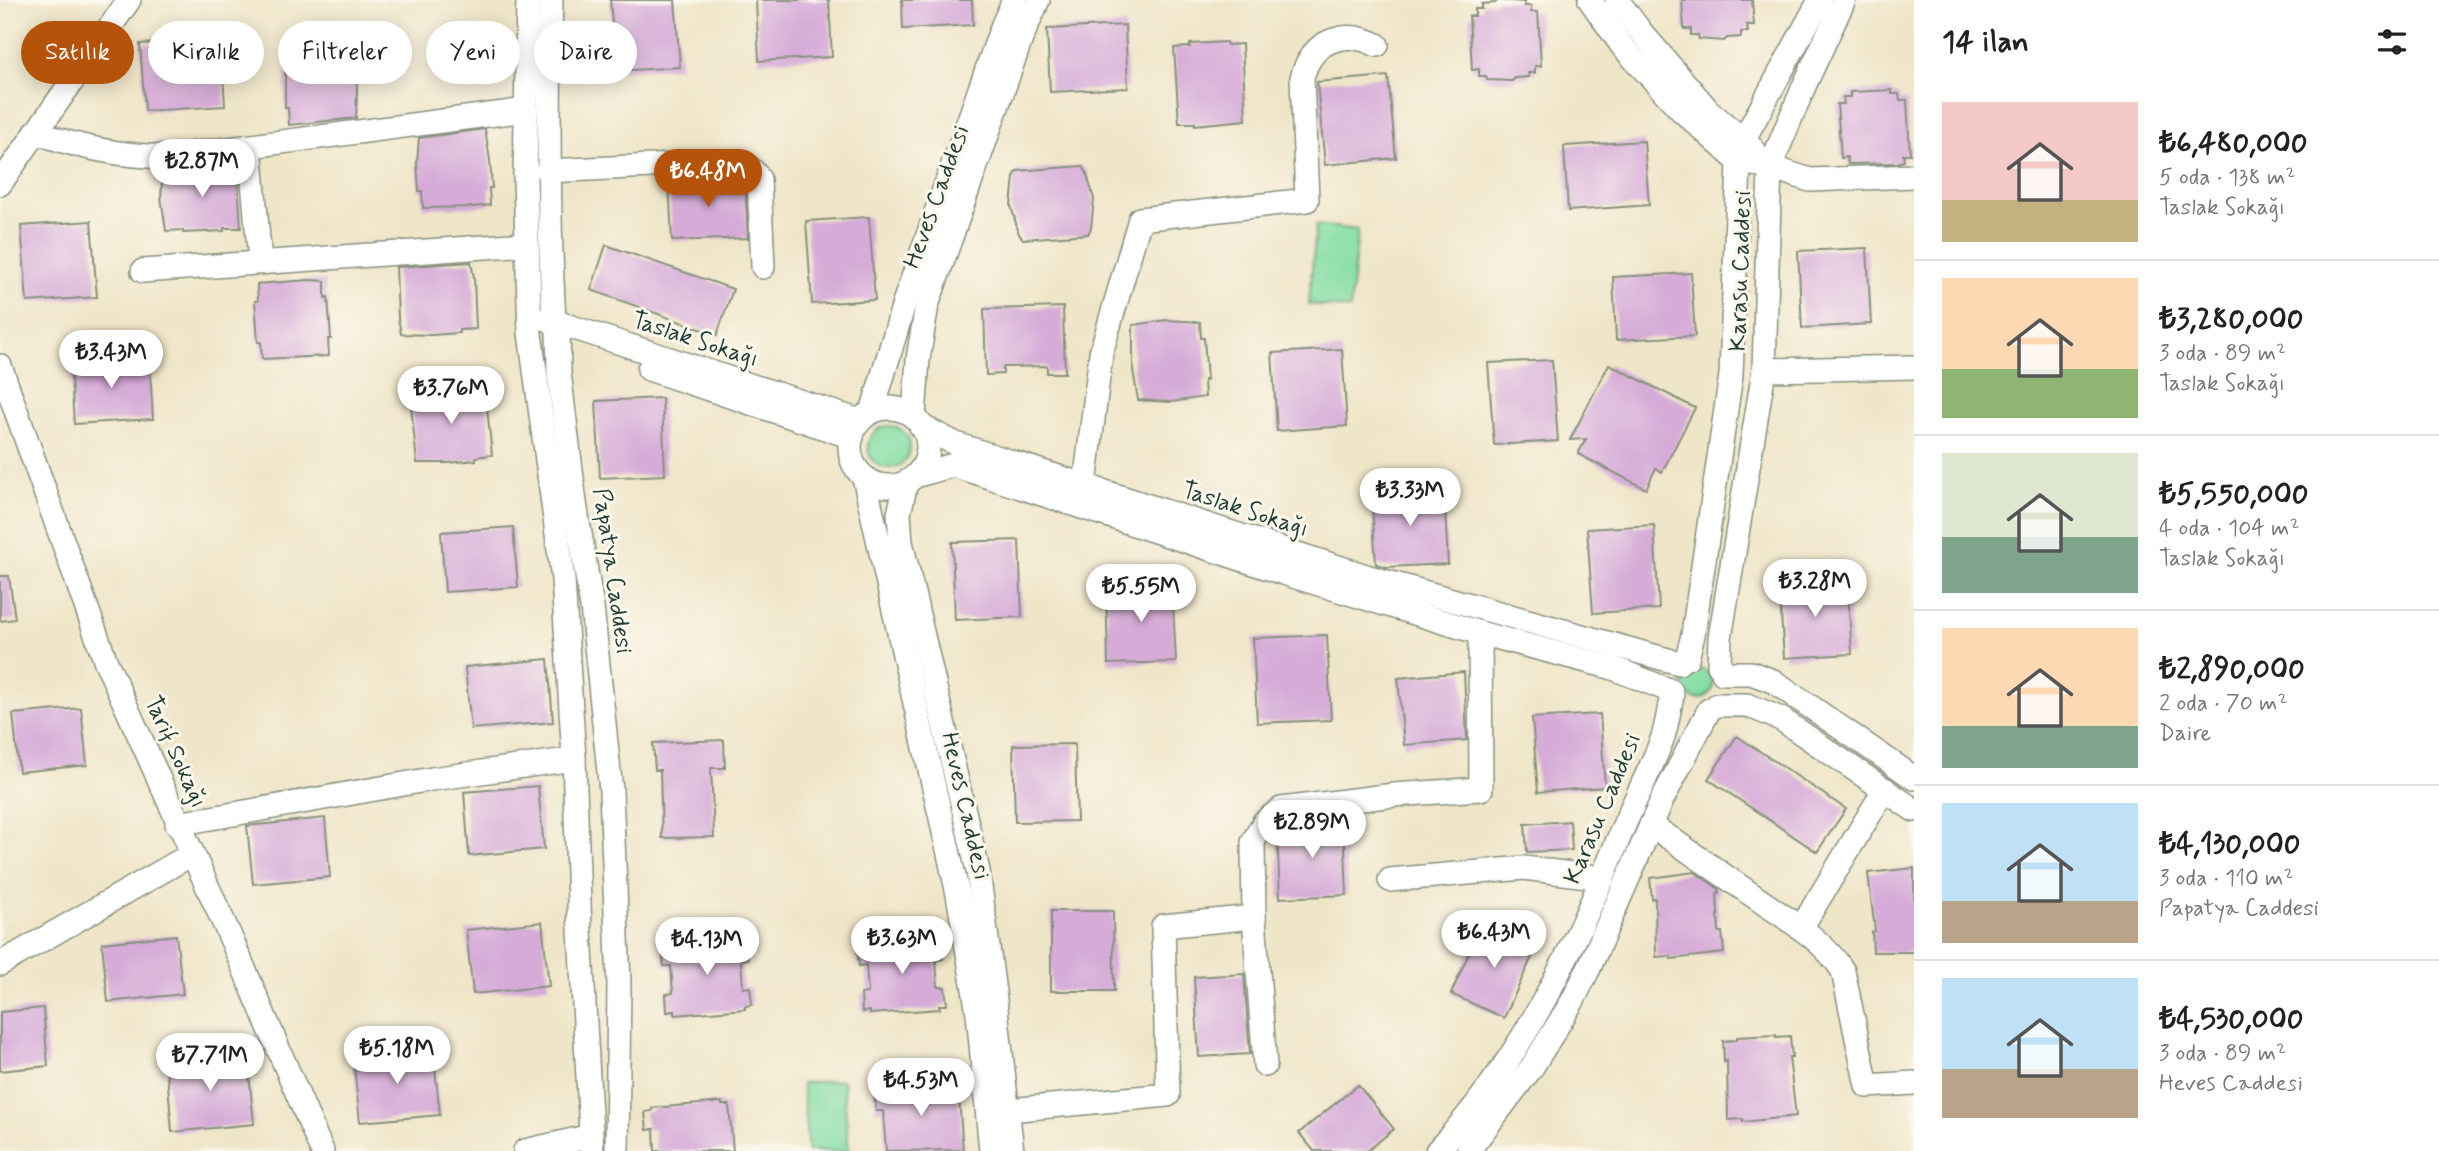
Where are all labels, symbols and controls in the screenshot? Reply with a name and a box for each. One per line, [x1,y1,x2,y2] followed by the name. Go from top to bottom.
[21,21,134,84] chip: Satılık
[148,21,264,84] chip: Kiralık
[278,21,412,84] chip: Filtreler
[426,21,520,84] chip: Yeni
[534,21,637,84] chip: Daire
[1942,23,2029,62] text: 14 ilan
[2373,23,2411,61] icon: filters
[897,121,977,273] street label: Heves Caddesi
[2159,124,2308,163] text: ₺6,480,000
[1998,130,2082,214] icon: home
[145,140,259,199] pin: ₺2.87M
[165,147,239,177] text: ₺2.87M
[651,150,765,209] pin: ₺6.48M
[670,157,746,187] text: ₺6.48M
[2159,163,2295,193] text: 5 oda · 138 m²
[1723,190,1759,352] street label: Karasu Caddesi
[2159,193,2285,223] text: Taslak Sokağı
[2159,300,2303,339] text: ₺3,280,000
[628,305,762,375] street label: Taslak Sokağı
[1998,306,2082,390] icon: home
[54,330,168,390] pin: ₺3.43M
[75,338,147,368] text: ₺3.43M
[2159,339,2286,369] text: 3 oda · 89 m²
[394,366,508,426] pin: ₺3.76M
[2159,369,2285,399] text: Taslak Sokağı
[413,374,489,404] text: ₺3.76M
[1353,468,1467,528] pin: ₺3.33M
[1178,475,1312,545] street label: Taslak Sokağı
[2159,475,2309,514] text: ₺5,550,000
[1376,476,1444,506] text: ₺3.33M
[1998,481,2082,565] icon: home
[585,486,639,656] street label: Papatya Caddesi
[2159,514,2300,544] text: 4 oda · 104 m²
[2159,544,2285,574] text: Taslak Sokağı
[1758,560,1872,619] pin: ₺3.28M
[1084,564,1198,624] pin: ₺5.55M
[1779,567,1851,597] text: ₺3.28M
[1102,572,1180,602] text: ₺5.55M
[2159,650,2305,689] text: ₺2,890,000
[1998,656,2082,740] icon: home
[2159,689,2288,719] text: 2 oda · 70 m²
[137,691,213,813] street label: Tarif Sokağı
[2159,719,2211,749] text: Daire
[933,729,997,883] street label: Heves Caddesi
[1557,729,1649,889] street label: Karasu Caddesi
[1255,800,1369,860] pin: ₺2.89M
[1274,808,1350,838] text: ₺2.89M
[2159,825,2300,864] text: ₺4,130,000
[1998,831,2082,915] icon: home
[2159,864,2294,894] text: 3 oda · 110 m²
[2159,894,2319,924] text: Papatya Caddesi
[1437,911,1551,970] pin: ₺6.43M
[845,916,959,976] pin: ₺3.63M
[650,918,764,977] pin: ₺4.13M
[1457,918,1531,948] text: ₺6.43M
[867,924,937,954] text: ₺3.63M
[671,925,743,955] text: ₺4.13M
[2159,1000,2304,1039] text: ₺4,530,000
[1998,1006,2082,1090] icon: home
[340,1026,454,1086] pin: ₺5.18M
[153,1034,267,1093] pin: ₺7.71M
[360,1034,434,1064] text: ₺5.18M
[2159,1039,2286,1069] text: 3 oda · 89 m²
[172,1041,248,1071] text: ₺7.71M
[864,1058,978,1118] pin: ₺4.53M
[883,1066,959,1096] text: ₺4.53M
[2159,1069,2303,1099] text: Heves Caddesi

